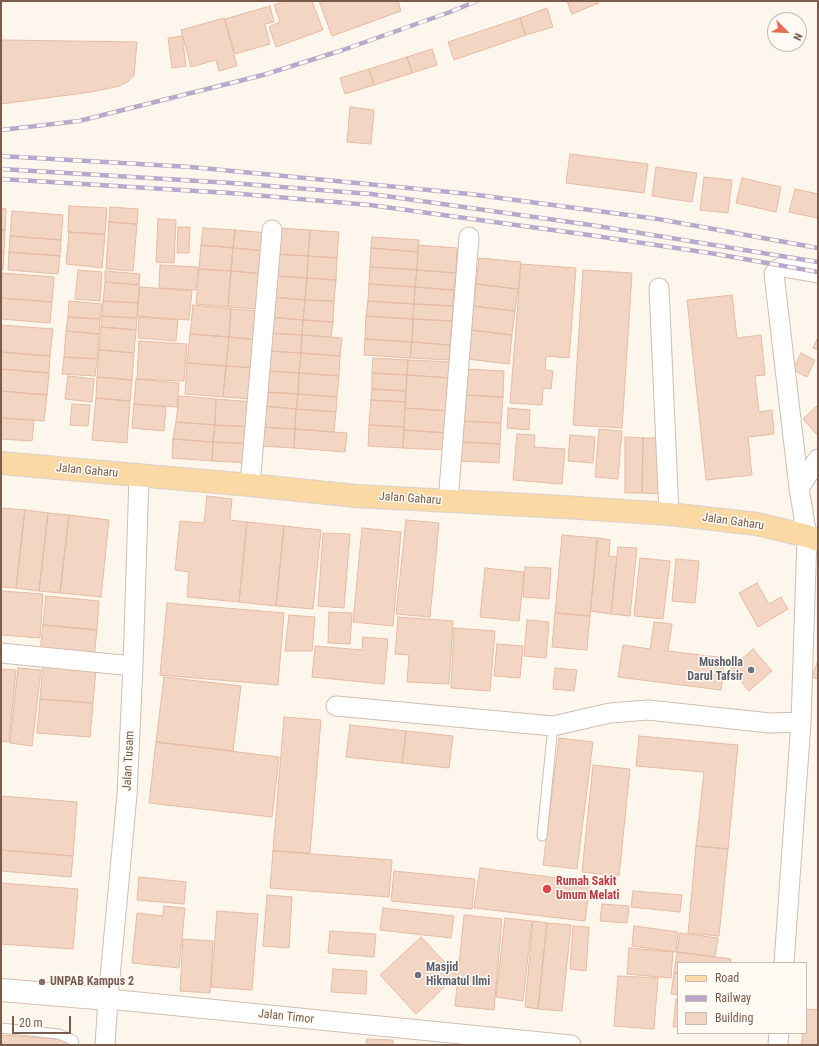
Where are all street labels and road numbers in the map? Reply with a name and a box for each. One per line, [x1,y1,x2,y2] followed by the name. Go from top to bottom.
[55,461,119,481] street label: Jalan Gaharu
[378,490,442,508] street label: Jalan Gaharu
[701,511,765,533] street label: Jalan Gaharu
[120,730,138,792] street label: Jalan Tusam
[257,1007,315,1027] street label: Jalan Timor

